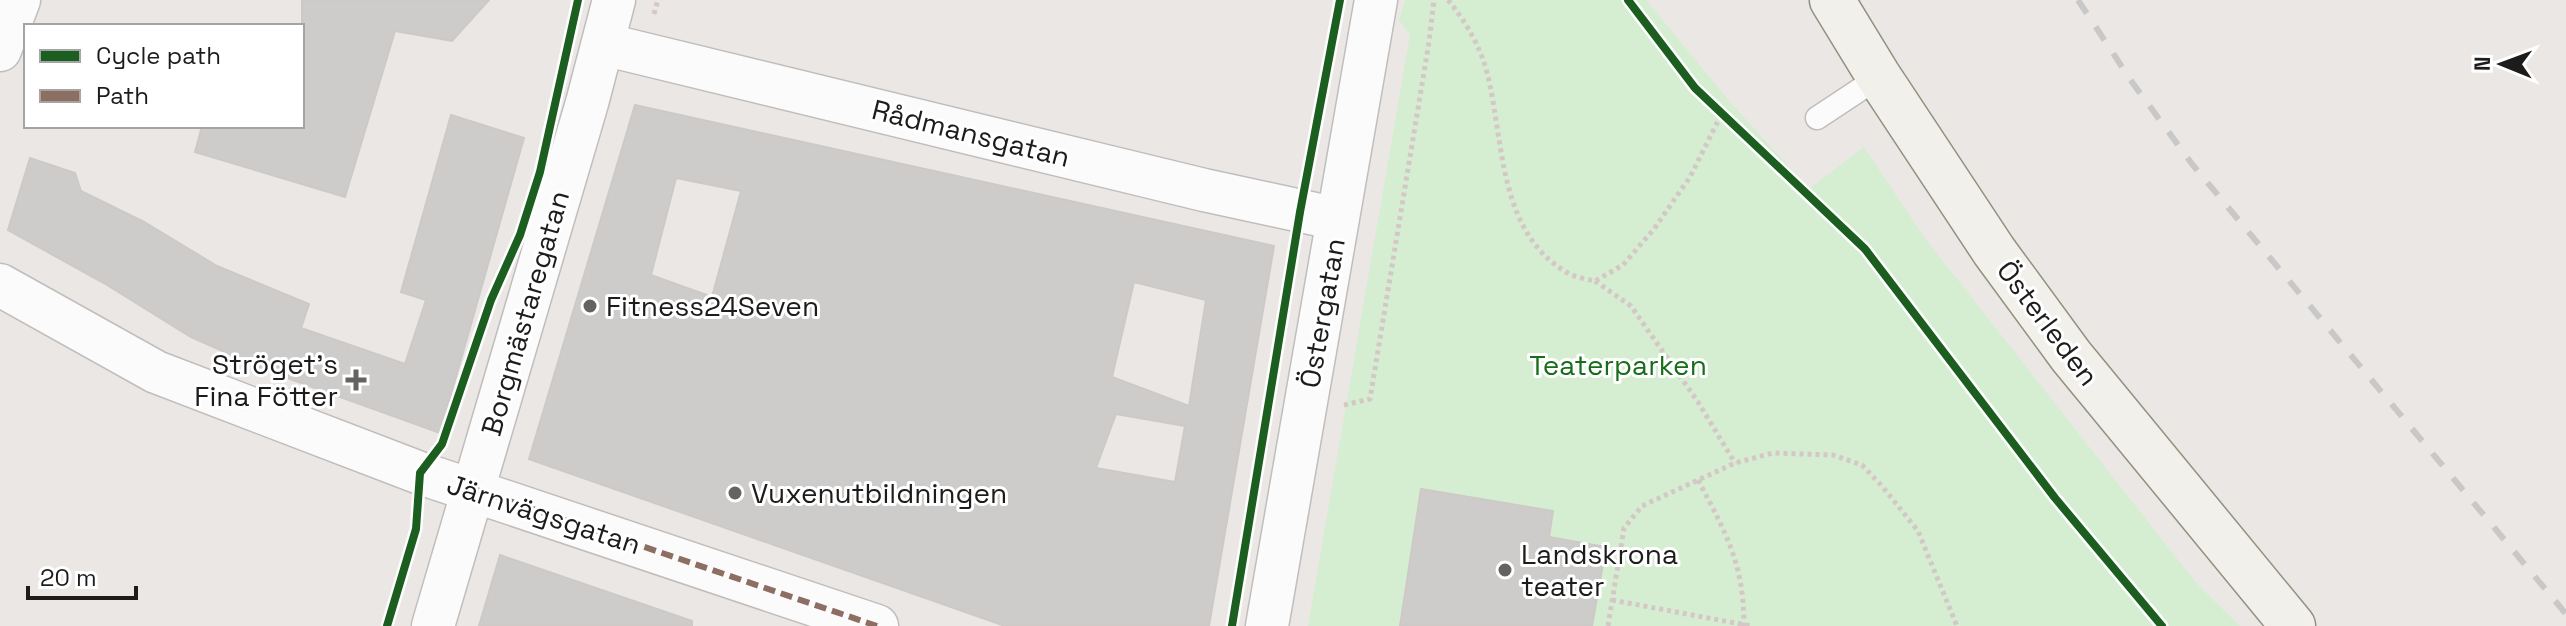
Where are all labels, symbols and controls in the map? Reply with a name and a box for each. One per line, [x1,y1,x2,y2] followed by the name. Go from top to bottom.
[24,24,304,128] legend
[2462,24,2542,104] north arrow
[96,40,221,71] text: Cycle path
[2468,56,2496,71] text: N
[96,80,149,111] text: Path
[868,91,1074,175] street label: Rådmansgatan
[473,186,577,440] street label: Borgmästaregatan
[1291,235,1353,391] street label: Östergatan
[1989,253,2107,393] street label: Österleden
[606,288,819,324] place label: Fitness24Seven
[581,297,599,315] marker: Fitness24Seven
[194,346,338,414] place label: Ströget's Fina Fötter
[1529,347,1707,383] park label: Teaterparken
[345,369,367,391] marker: Ströget's Fina Fötter
[443,466,645,562] street label: Järnvägsgatan
[751,475,1007,511] place label: Vuxenutbildningen
[726,484,744,502] marker: Vuxenutbildningen
[1521,536,1678,604] place label: Landskrona teater
[28,550,136,600] scale bar
[1496,561,1514,579] marker: Landskrona teater
[40,562,97,593] text: 20 m

